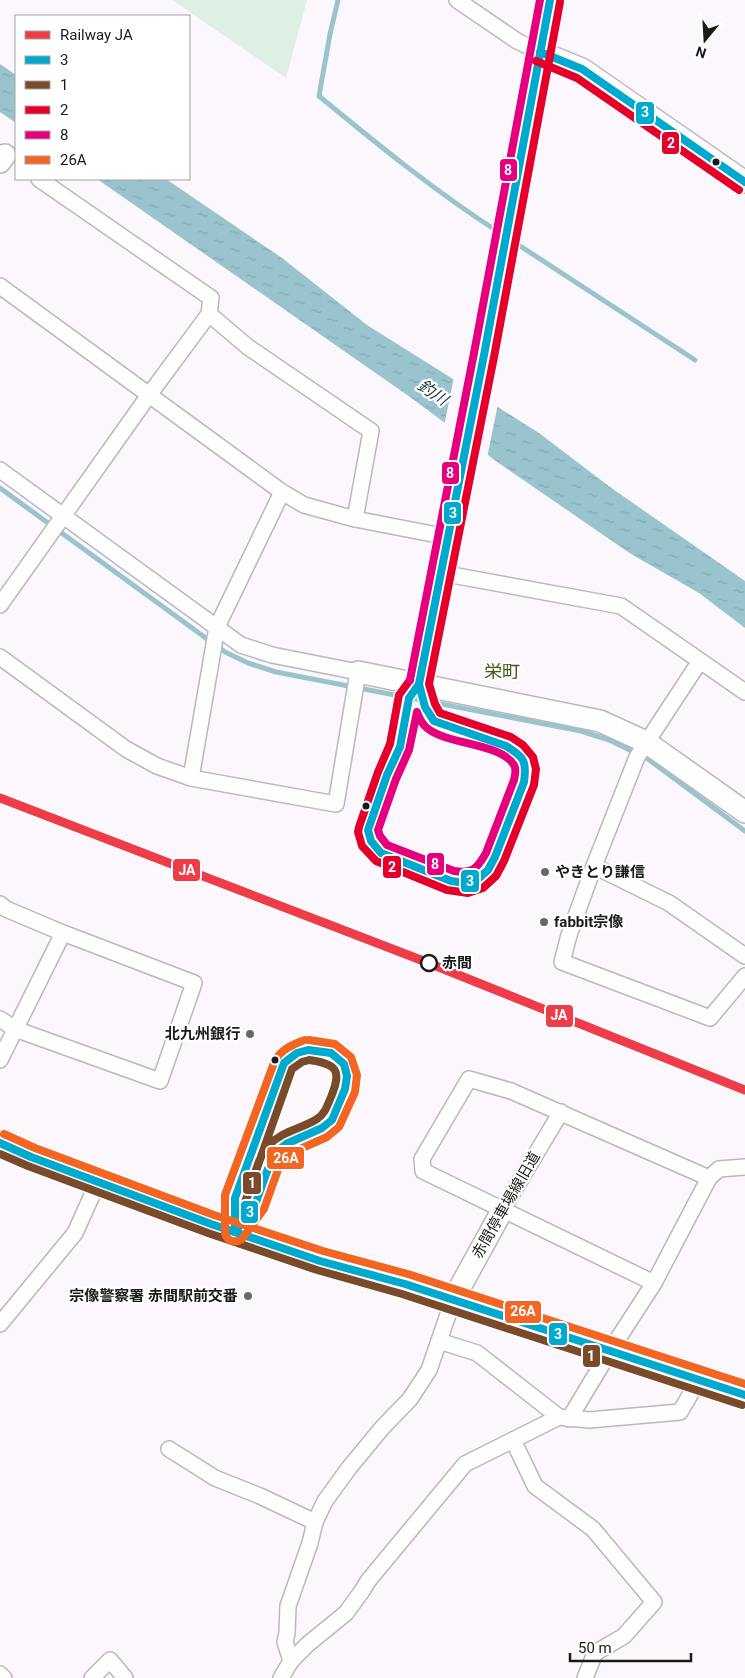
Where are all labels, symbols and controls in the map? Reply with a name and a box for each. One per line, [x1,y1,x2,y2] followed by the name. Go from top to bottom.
[15,15,190,180] legend
[680,15,730,65] north arrow
[60,26,133,44] text: Railway JA
[694,43,708,62] text: N
[60,51,68,69] text: 3
[60,76,68,94] text: 1
[60,101,68,119] text: 2
[635,101,655,125] line badge: 3
[641,104,649,120] text: 3
[60,126,68,144] text: 8
[661,131,680,155] line badge: 2
[667,135,675,151] text: 2
[60,151,87,169] text: 26A
[711,157,721,167] unlabelled marker
[499,158,518,182] line badge: 8
[504,162,512,178] text: 8
[414,376,453,410] water label: 釣川
[441,461,460,485] line badge: 8
[446,465,454,481] text: 8
[443,501,462,525] line badge: 3
[449,505,457,521] text: 3
[484,661,520,682] district label: 栄町
[361,801,371,811] unlabelled marker
[426,852,445,876] line badge: 8
[382,855,402,879] line badge: 2
[431,856,439,872] text: 8
[172,858,201,882] line badge: JA
[388,859,396,875] text: 2
[178,862,196,878] text: JA
[555,863,645,881] place label: やきとり謙信
[539,866,551,878] marker: やきとり謙信
[460,869,480,893] line badge: 3
[466,873,474,889] text: 3
[554,913,623,931] place label: fabbit宗像
[538,916,550,928] marker: fabbit宗像
[420,954,438,972] marker: 赤間
[442,954,472,972] place label: 赤間
[545,1004,574,1028] line badge: JA
[550,1007,568,1023] text: JA
[165,1025,240,1043] place label: 北九州銀行
[244,1028,256,1040] marker: 北九州銀行
[270,1055,280,1065] unlabelled marker
[266,1146,305,1170] line badge: 26A
[468,1149,544,1261] street label: 赤間停車場線旧道
[273,1150,299,1166] text: 26A
[242,1171,262,1195] line badge: 1
[248,1175,256,1191] text: 1
[240,1200,259,1224] line badge: 3
[246,1204,254,1220] text: 3
[69,1287,238,1305] place label: 宗像警察署 赤間駅前交番
[242,1290,254,1302] marker: 宗像警察署 赤間駅前交番
[504,1300,542,1324] line badge: 26A
[510,1303,536,1319] text: 26A
[548,1322,568,1346] line badge: 3
[554,1326,562,1342] text: 3
[582,1344,601,1368] line badge: 1
[587,1348,595,1364] text: 1
[570,1630,691,1662] scale bar
[578,1639,612,1657] text: 50 m

